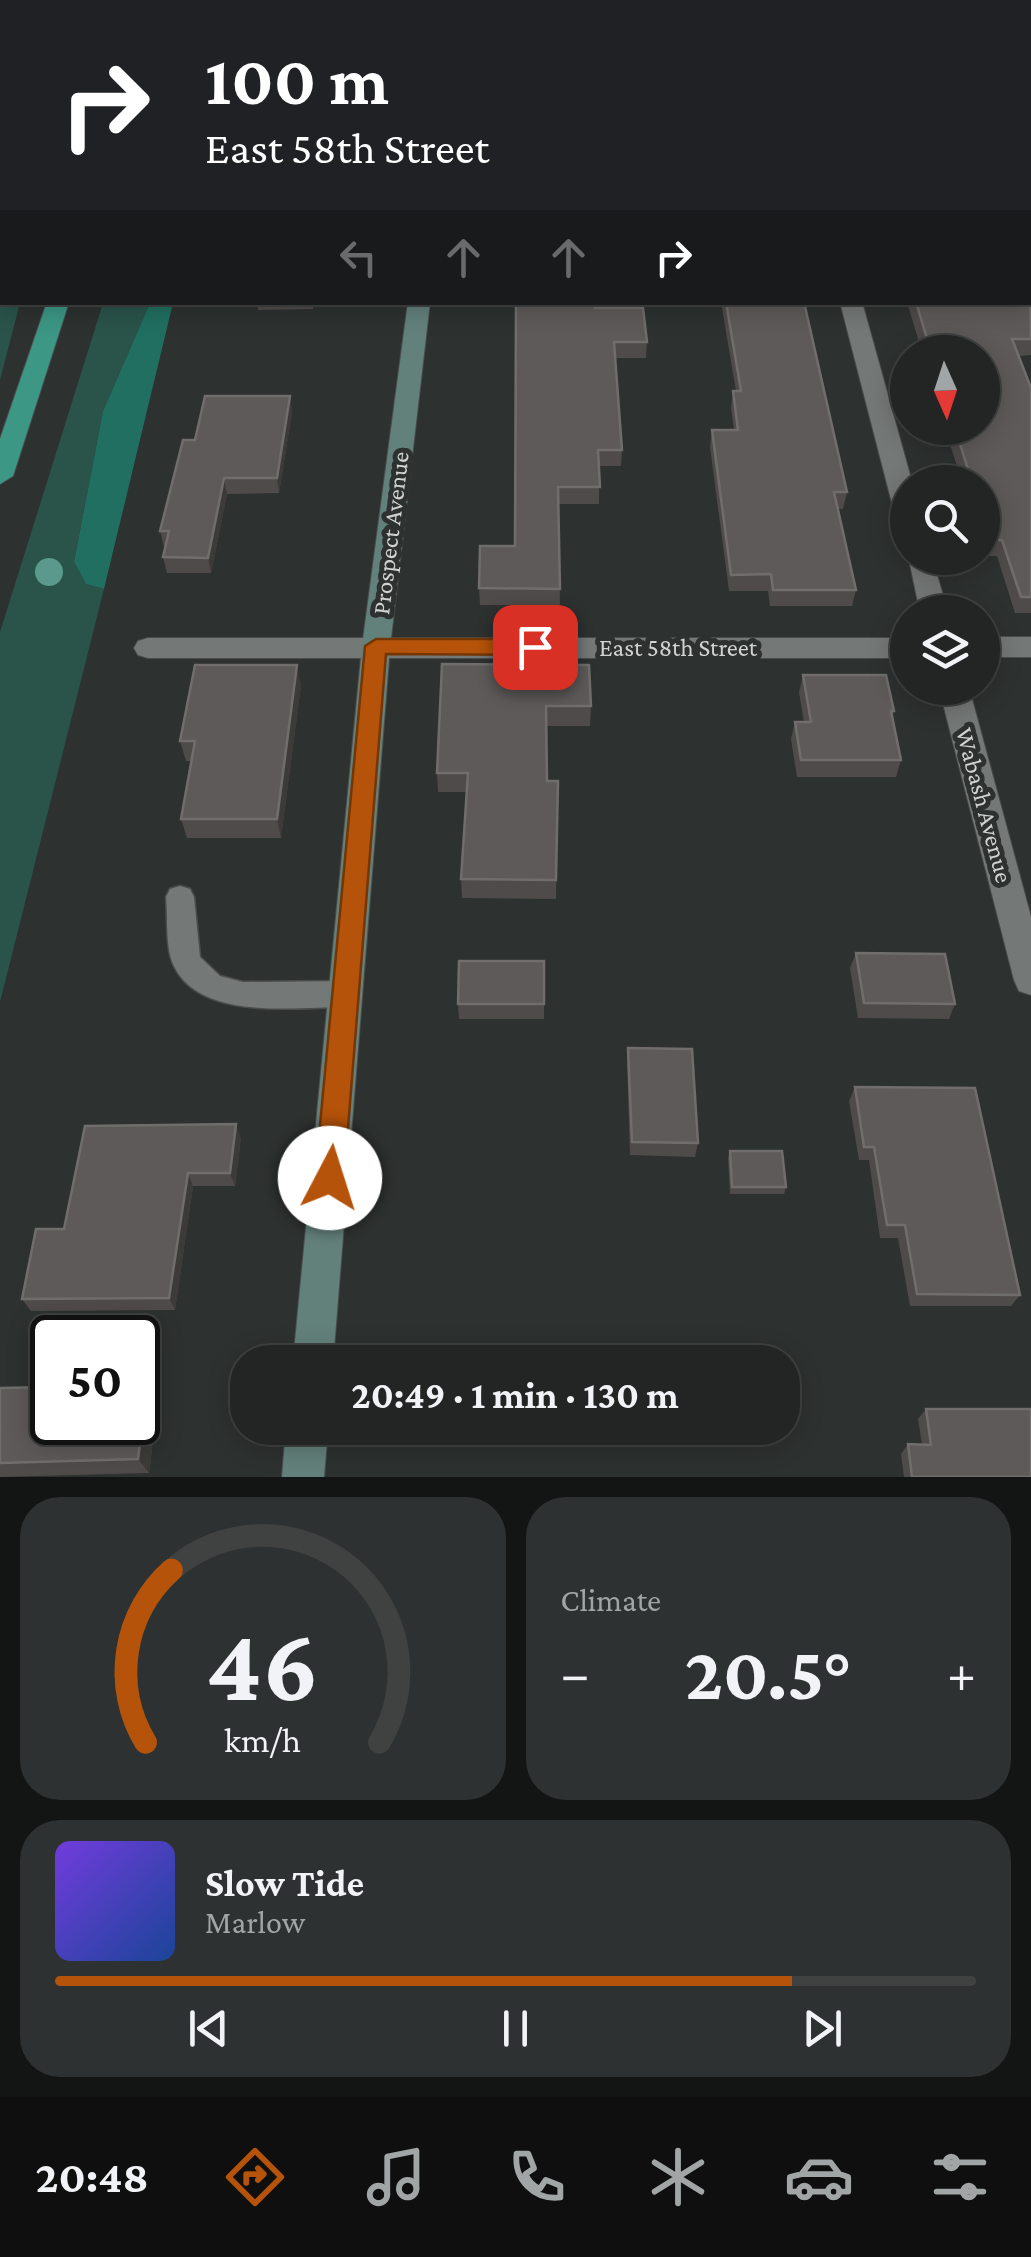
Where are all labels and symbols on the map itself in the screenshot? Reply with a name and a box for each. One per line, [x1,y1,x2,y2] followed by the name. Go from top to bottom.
[890,335,1000,445] north arrow
[367,450,415,616] street label: Prospect Avenue
[493,605,578,690] pin
[599,634,758,661] street label: East 58th Street
[951,725,1018,886] street label: Wabash Avenue
[278,1126,382,1230] position arrow
[30,1315,160,1445] speed limit sign: 50

